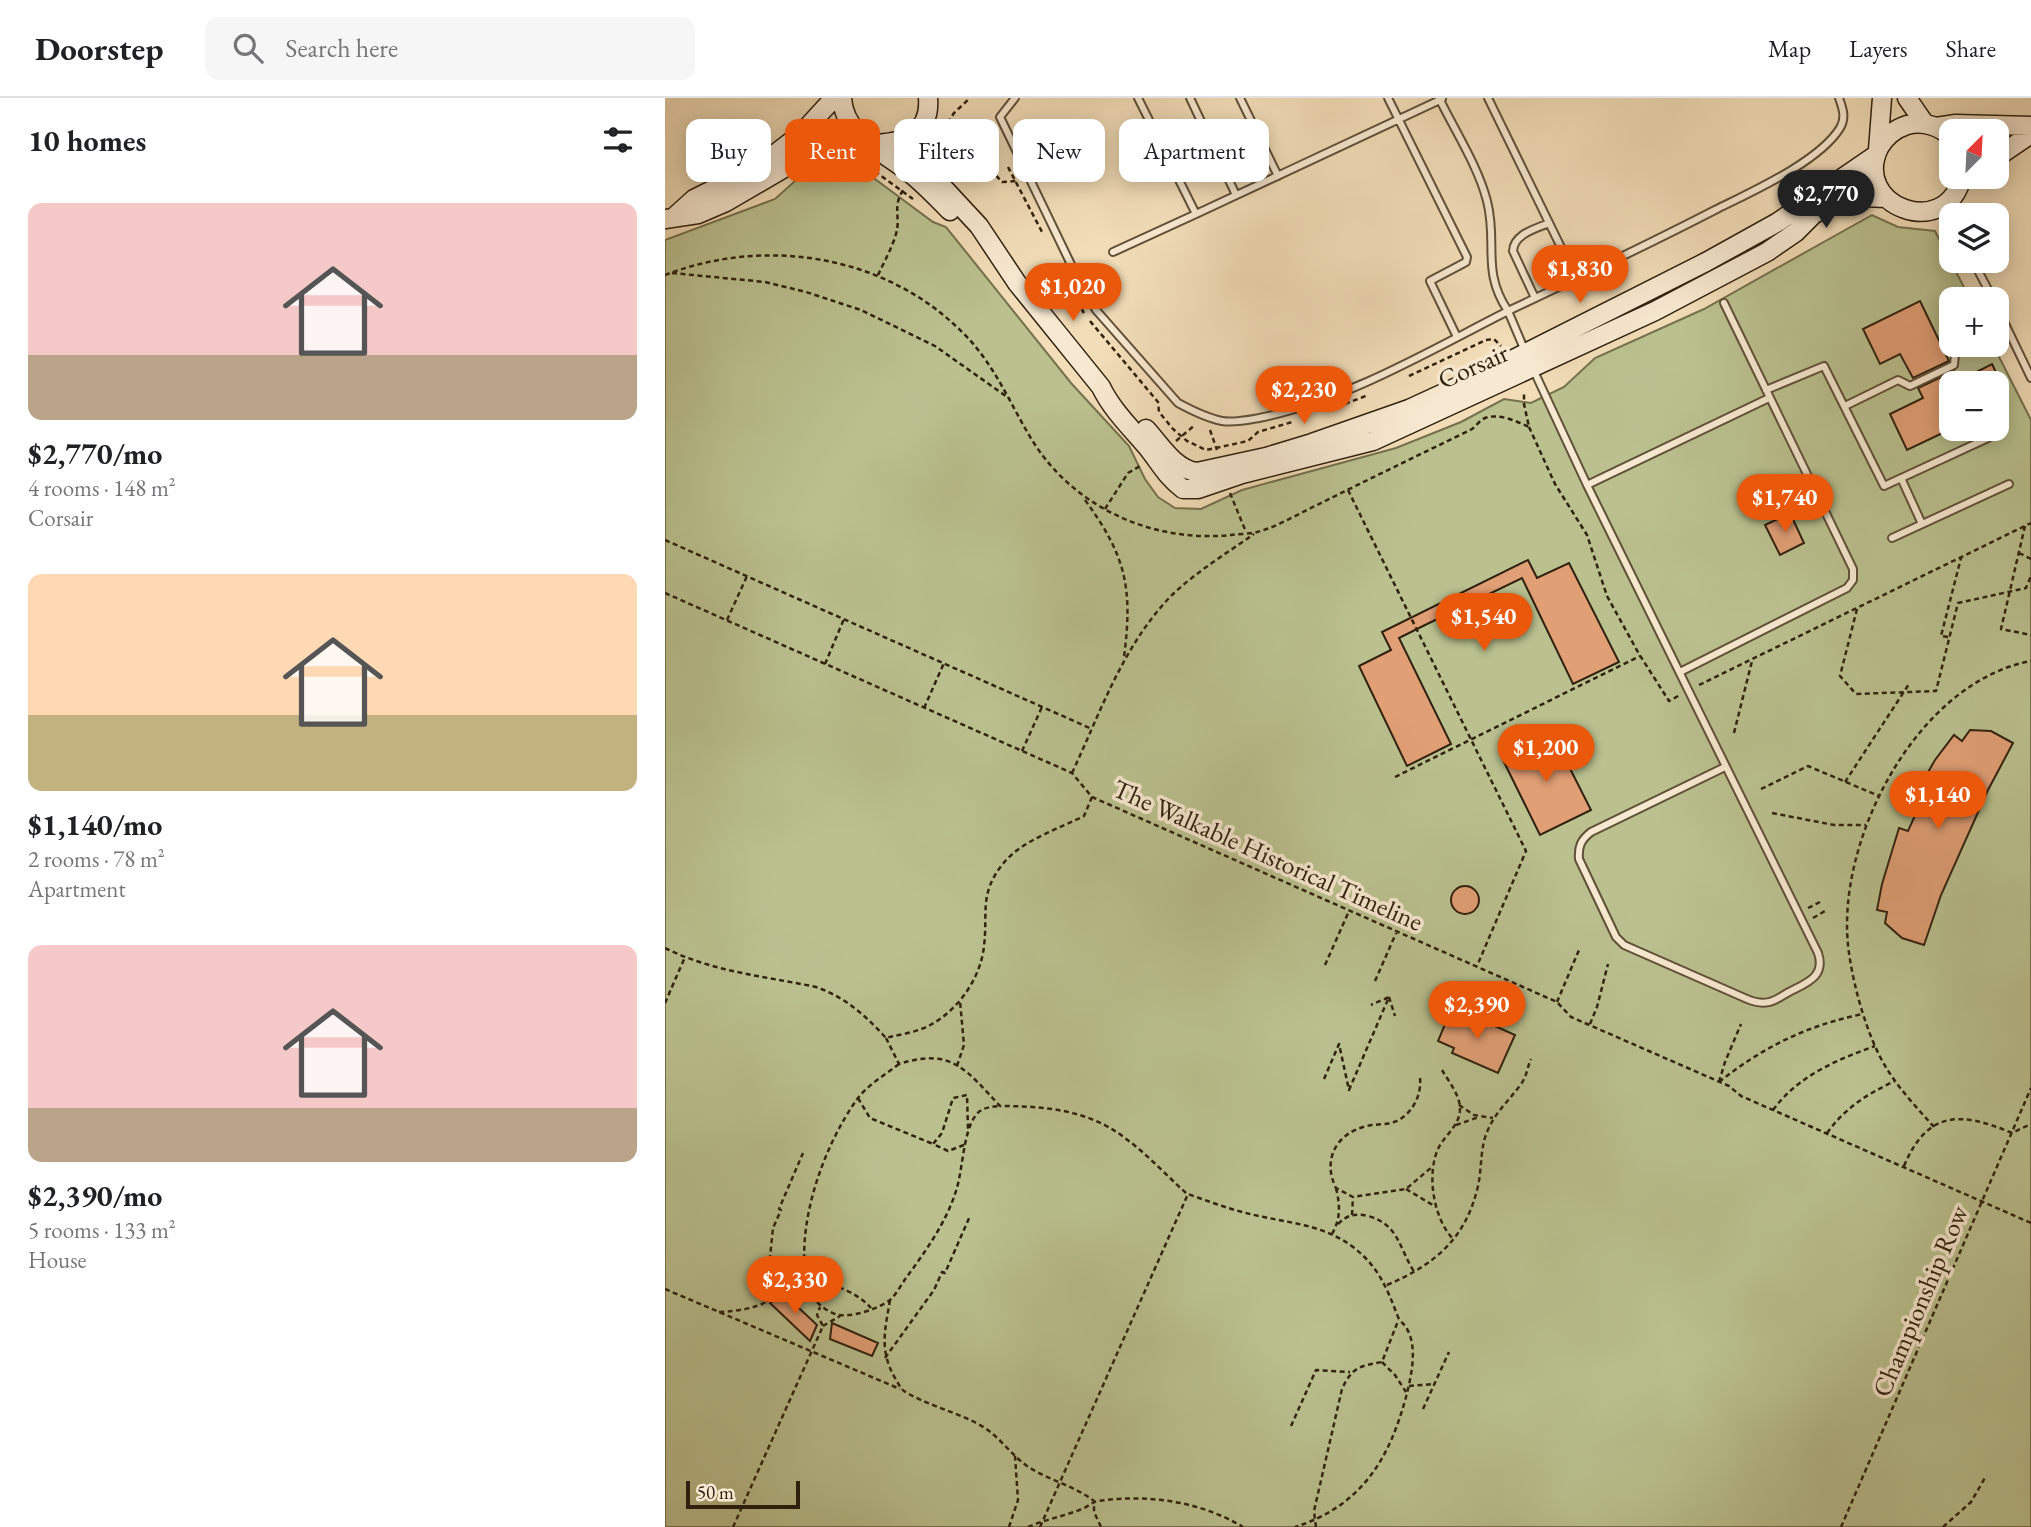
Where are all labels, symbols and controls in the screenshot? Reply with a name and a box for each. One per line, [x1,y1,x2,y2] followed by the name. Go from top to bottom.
[205,17,695,80] search box
[35,27,163,70] text: Doorstep
[229,29,267,67] icon: search
[285,31,398,65] text: Search here
[1768,33,1811,64] text: Map
[1849,33,1908,64] text: Layers
[1946,33,1996,64] text: Share
[686,119,771,182] chip: Buy
[785,119,880,182] chip: Rent
[894,119,999,182] chip: Filters
[1013,119,1105,182] chip: New
[1119,119,1269,182] chip: Apartment
[1939,119,2009,189] north arrow
[1939,119,2009,441] map controls
[28,121,146,160] text: 10 homes
[599,121,637,159] icon: filters
[1769,170,1883,230] pin: $2,770
[1794,178,1858,208] text: $2,770
[1939,203,2009,273] button: layers
[1523,246,1637,305] pin: $1,830
[270,248,396,374] icon: home
[1548,253,1612,283] text: $1,830
[1016,264,1130,323] pin: $1,020
[1041,271,1105,301] text: $1,020
[1939,287,2009,357] button: +
[1432,335,1514,397] street label: Corsair
[1247,366,1361,426] pin: $2,230
[1939,371,2009,441] button: −
[1272,374,1336,404] text: $2,230
[28,434,162,473] text: $2,770/mo
[28,473,176,503] text: 4 rooms · 148 m²
[1728,474,1842,534] pin: $1,740
[1753,482,1817,512] text: $1,740
[28,503,93,533] text: Corsair
[1427,594,1541,653] pin: $1,540
[1452,601,1516,631] text: $1,540
[270,619,396,745] icon: home
[1489,724,1603,784] pin: $1,200
[1514,732,1578,762] text: $1,200
[1108,771,1428,939] street label: The Walkable Historical Timeline
[1881,772,1995,831] pin: $1,140
[1906,779,1970,809] text: $1,140
[28,805,162,844] text: $1,140/mo
[28,844,165,874] text: 2 rooms · 78 m²
[28,874,126,904] text: Apartment
[1420,982,1534,1041] pin: $2,390
[1445,989,1509,1019] text: $2,390
[270,990,396,1116] icon: home
[28,1176,162,1215] text: $2,390/mo
[1864,1200,1976,1402] street label: Championship Row
[28,1215,176,1245] text: 5 rooms · 133 m²
[28,1245,87,1275] text: House
[738,1256,852,1316] pin: $2,330
[763,1264,827,1294] text: $2,330
[686,1478,800,1510] scale bar
[697,1480,734,1505] text: 50 m

